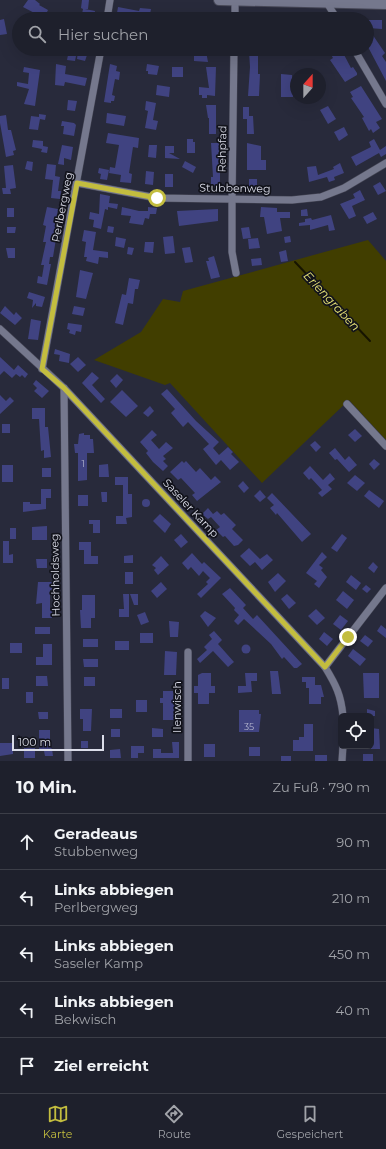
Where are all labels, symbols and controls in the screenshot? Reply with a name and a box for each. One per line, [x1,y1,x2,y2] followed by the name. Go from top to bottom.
[12,12,374,56] search box
[26,23,48,45] icon: search
[58,25,148,44] text: Hier suchen
[290,68,326,104] north arrow
[215,125,229,173] street label: Rehpfad
[48,171,76,243] street label: Perlbergweg
[199,180,271,196] street label: Stubbenweg
[148,189,166,207] route start
[301,268,363,334] water label: Erlengraben
[81,458,85,469] house number: 1
[160,476,222,540] street label: Saseler Kamp
[47,533,63,617] street label: Hochholdsweg
[339,628,357,646] route end
[170,681,184,733] street label: Ilenwisch
[338,713,374,749] map controls
[338,713,374,749] button: locate
[244,721,254,732] house number: 35
[12,733,104,752] scale bar
[18,735,51,749] text: 100 m
[16,777,77,797] text: 10 Min.
[273,779,370,795] text: Zu Fuß · 790 m
[54,824,137,843] text: Geradeaus
[16,831,38,853] icon: ahead
[336,834,370,850] text: 90 m
[54,843,138,859] text: Stubbenweg
[54,880,174,899] text: Links abbiegen
[16,887,38,909] icon: left
[332,890,370,906] text: 210 m
[54,899,138,915] text: Perlbergweg
[54,936,174,955] text: Links abbiegen
[16,943,38,965] icon: left
[328,946,370,962] text: 450 m
[54,955,143,971] text: Saseler Kamp
[54,992,174,1011] text: Links abbiegen
[16,999,38,1021] icon: left
[336,1002,370,1018] text: 40 m
[54,1011,116,1027] text: Bekwisch
[16,1055,38,1077] icon: arrive
[54,1056,149,1075] text: Ziel erreicht
[43,1103,72,1141] tab: Karte
[158,1103,191,1141] tab: Route
[276,1103,343,1141] tab: Gespeichert

